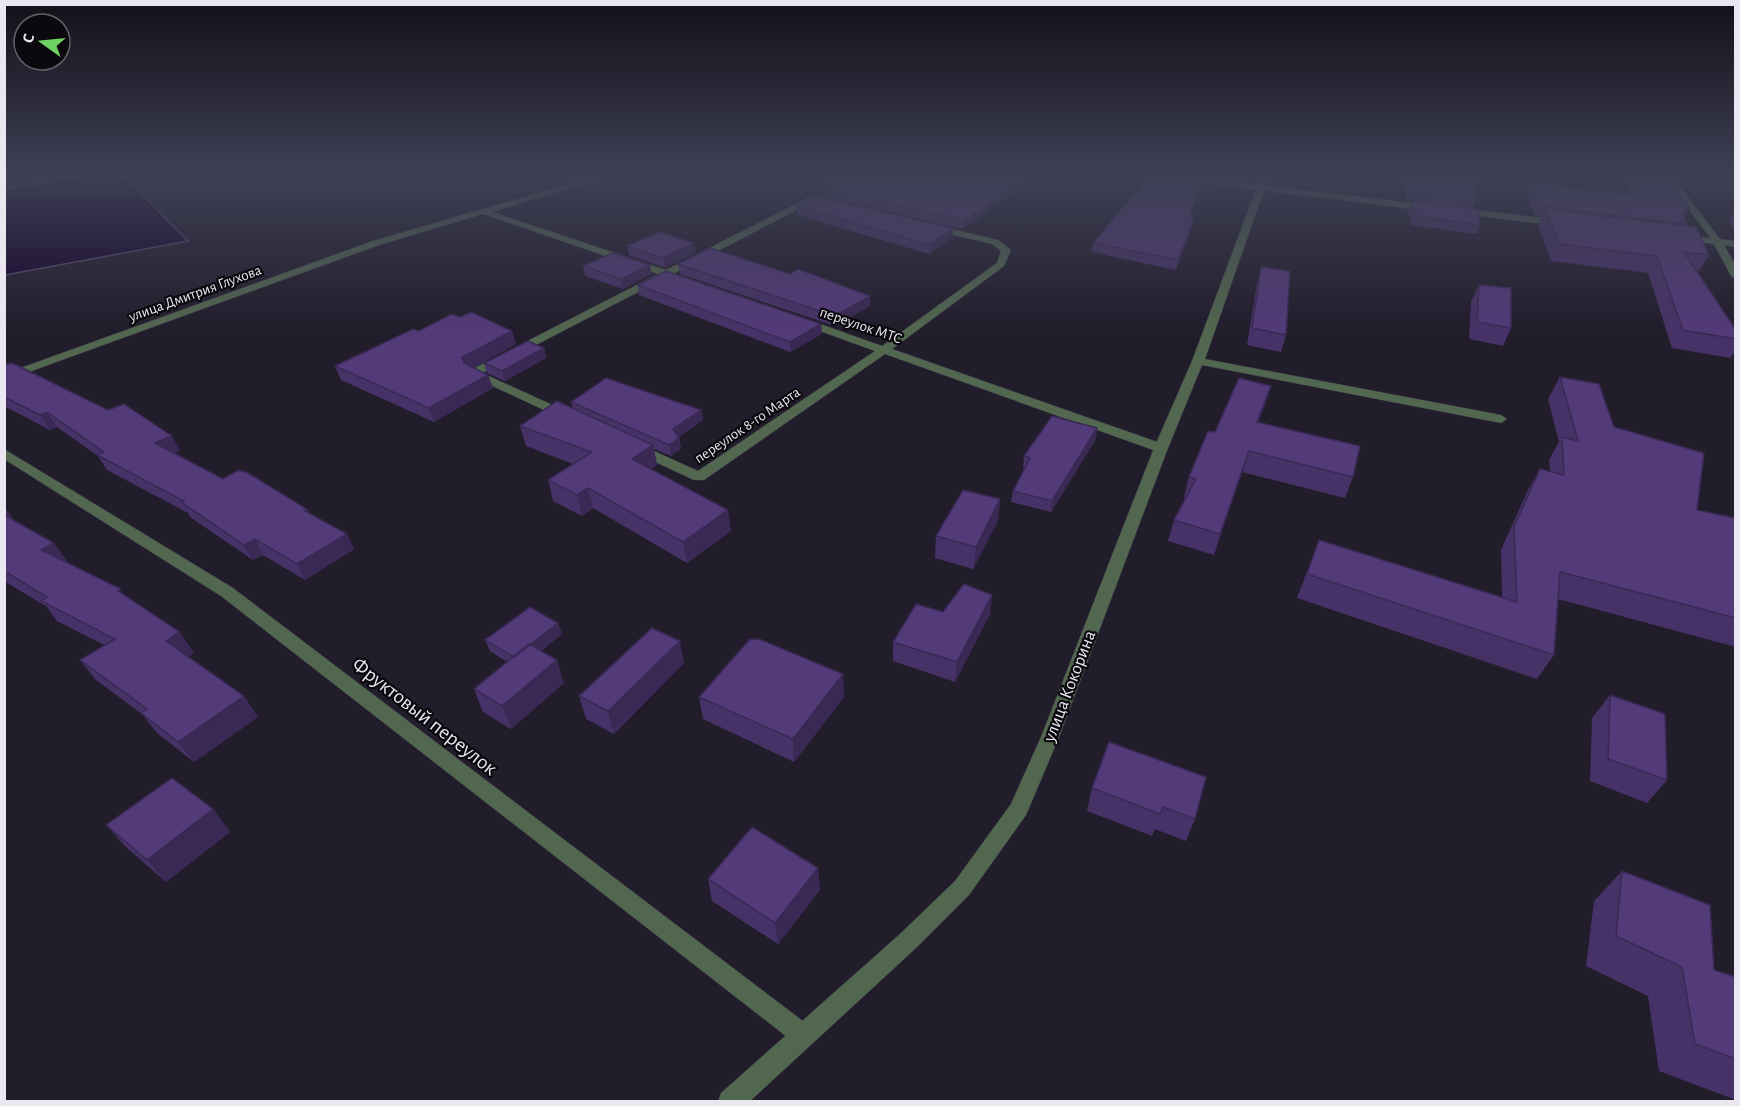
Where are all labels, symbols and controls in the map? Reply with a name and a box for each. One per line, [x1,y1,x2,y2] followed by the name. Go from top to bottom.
[12,12,72,72] north arrow
[20,32,37,45] text: С
[126,262,264,325] street label: улица Дмитрия Глухова
[818,304,904,347] street label: переулок МТС
[692,384,803,466] street label: переулок 8-го Марта
[1040,628,1099,745] street label: улица Кокорина
[348,653,501,780] street label: Фруктовый переулок

